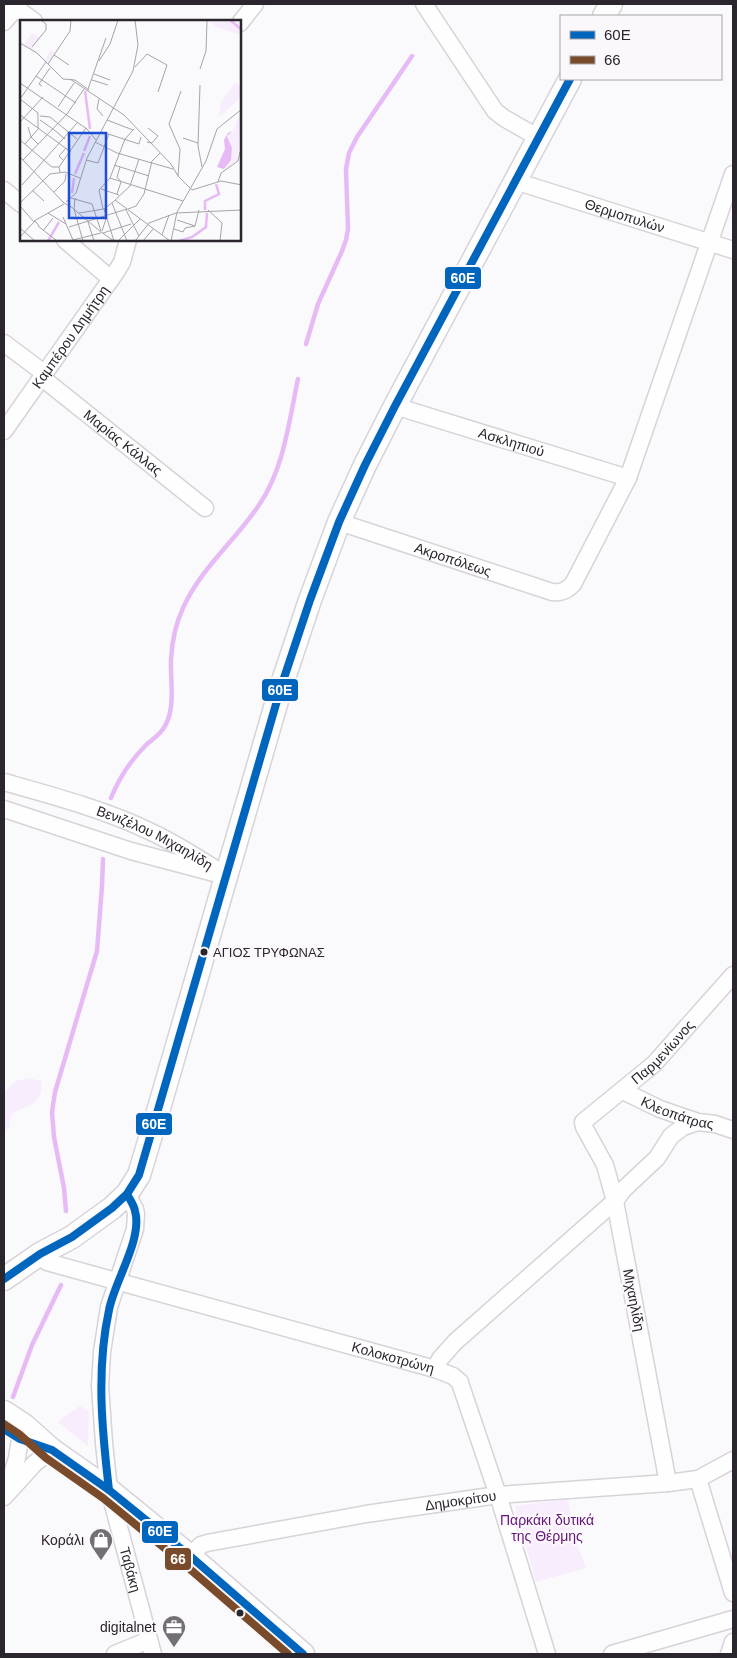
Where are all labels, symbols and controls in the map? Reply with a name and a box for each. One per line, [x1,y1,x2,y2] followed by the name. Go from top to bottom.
[560,15,722,80] legend
[20,20,241,241] inset map
[604,26,631,43] text: 60Ε
[604,51,621,68] text: 66
[583,196,667,236] street label: Θερμοπυλών
[444,266,482,290] line badge: 60Ε
[451,270,475,286] text: 60Ε
[29,282,112,392] street label: Καμπέρου Δημήτρη
[81,406,166,479] street label: Μαρίας Κάλλας
[477,424,546,460] street label: Ασκληπιού
[412,539,494,580] street label: Ακροπόλεως
[261,678,299,702] line badge: 60Ε
[268,682,292,698] text: 60Ε
[94,802,216,873] street label: Βενιζέλου Μιχαηλίδη
[213,945,325,960] place label: ΑΓΙΟΣ ΤΡΥΦΩΝΑΣ
[199,947,209,957] marker: ΑΓΙΟΣ ΤΡΥΦΩΝΑΣ
[628,1017,697,1087] street label: Παρμενίωνος
[638,1093,715,1132] street label: Κλεοπάτρας
[135,1112,173,1136] line badge: 60Ε
[142,1116,166,1132] text: 60Ε
[620,1267,648,1333] street label: Μιχαηλίδη
[350,1338,436,1376] street label: Κολοκοτρώνη
[424,1487,497,1513] street label: Δημοκρίτου
[500,1512,594,1544] park label: Παρκάκι δυτικά της Θέρμης
[141,1520,179,1544] line badge: 60Ε
[148,1523,172,1539] text: 60Ε
[88,1527,114,1561] shop icon: Κοράλι
[41,1532,84,1548] place label: Κοράλι
[117,1546,144,1594] street label: Ταβάκη
[164,1547,192,1571] line badge: 66
[170,1551,186,1567] text: 66
[235,1608,245,1618] unlabelled marker
[161,1614,187,1648] office icon: digitalnet
[100,1619,156,1635] place label: digitalnet

